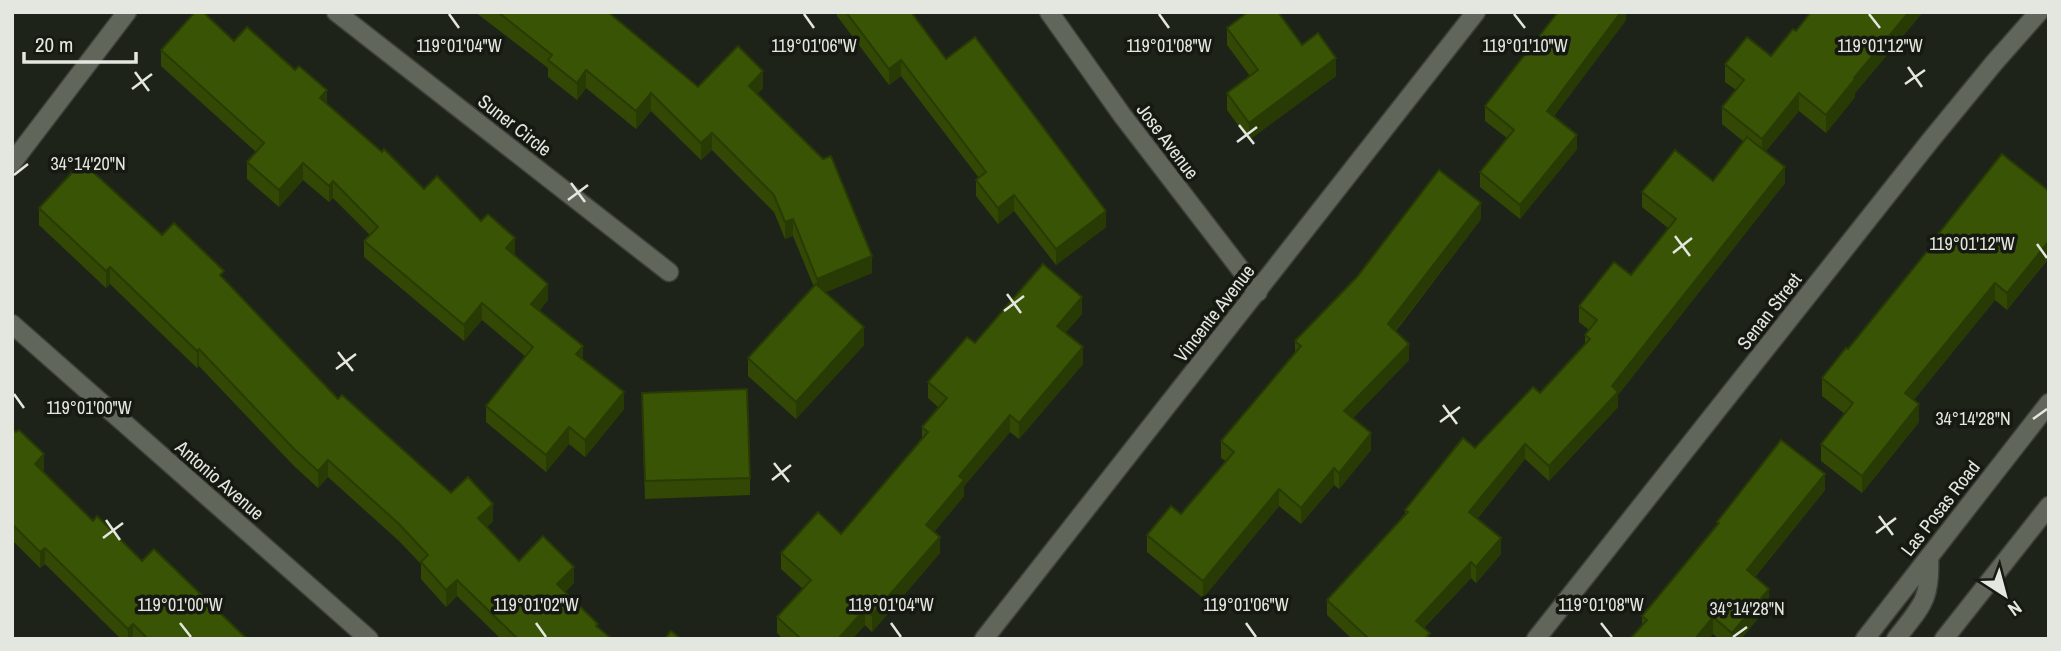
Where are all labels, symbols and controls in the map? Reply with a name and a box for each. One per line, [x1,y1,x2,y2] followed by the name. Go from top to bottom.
[24,21,136,65] scale bar
[35,30,73,59] text: 20 m
[416,33,502,58] text: 119°01'04"W
[771,33,857,58] text: 119°01'06"W
[1126,33,1212,58] text: 119°01'08"W
[1482,33,1568,58] text: 119°01'10"W
[1837,33,1923,58] text: 119°01'12"W
[473,88,557,162] street label: Suner Circle
[1131,98,1205,184] street label: Jose Avenue
[50,151,126,176] text: 34°14'20"N
[1929,231,2015,256] text: 119°01'12"W
[1168,259,1260,367] street label: Vincente Avenue
[1731,267,1808,355] street label: Senan Street
[46,395,132,420] text: 119°01'00"W
[1935,406,2011,431] text: 34°14'28"N
[169,434,270,526] street label: Antonio Avenue
[1895,455,1985,561] street label: Las Posas Road
[1970,560,2040,630] north arrow
[137,592,223,617] text: 119°01'00"W
[493,592,579,617] text: 119°01'02"W
[848,592,934,617] text: 119°01'04"W
[1203,592,1289,617] text: 119°01'06"W
[1558,592,1644,617] text: 119°01'08"W
[2003,595,2027,623] text: N
[1709,596,1785,621] text: 34°14'28"N

